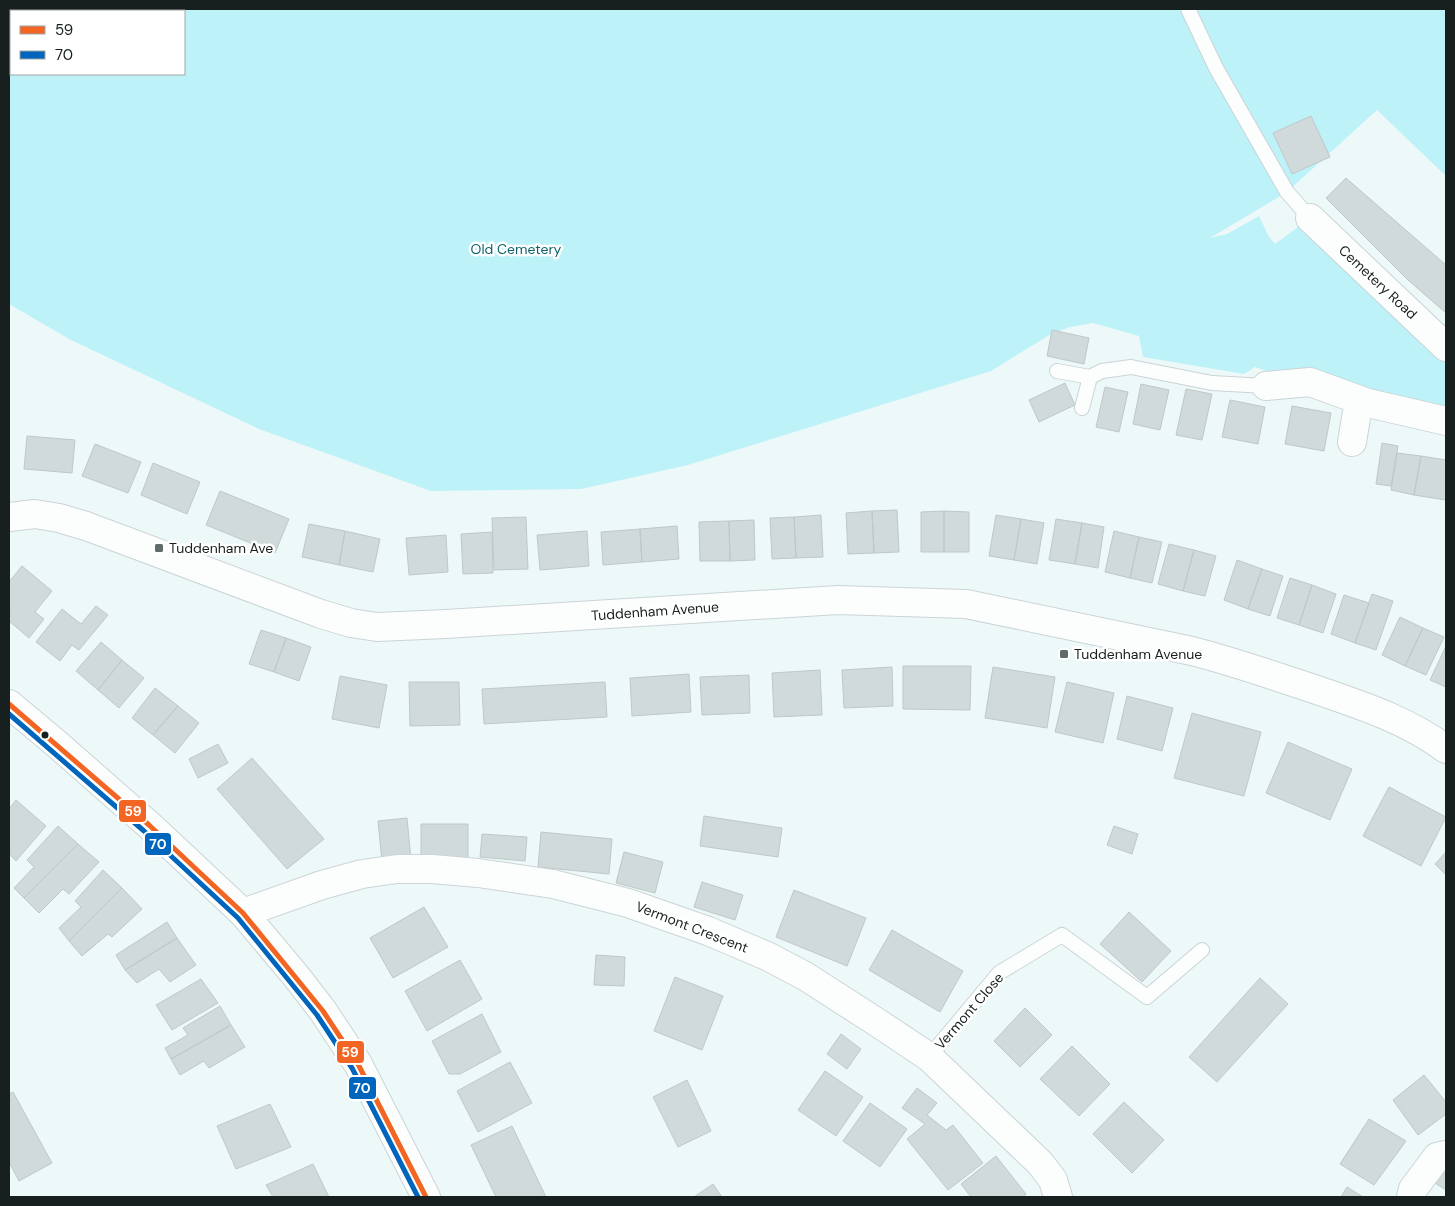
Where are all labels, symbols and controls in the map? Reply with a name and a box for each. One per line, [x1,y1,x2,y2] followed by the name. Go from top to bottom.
[10,10,185,75] legend
[55,20,73,40] text: 59
[55,45,73,65] text: 70
[471,240,562,258] park label: Old Cemetery
[1335,241,1421,323] street label: Cemetery Road
[169,539,273,557] place label: Tuddenham Ave
[153,542,165,554] marker: Tuddenham Ave
[590,598,720,624] street label: Tuddenham Avenue
[1074,645,1202,663] place label: Tuddenham Avenue
[1058,648,1070,660] marker: Tuddenham Avenue
[40,730,50,740] unlabelled marker
[118,799,147,823] line badge: 59
[124,802,142,820] text: 59
[144,832,172,856] line badge: 70
[149,835,167,853] text: 70
[633,897,751,957] street label: Vermont Crescent
[931,969,1007,1053] street label: Vermont Close
[336,1040,365,1064] line badge: 59
[341,1043,359,1061] text: 59
[348,1076,377,1100] line badge: 70
[353,1079,371,1097] text: 70

